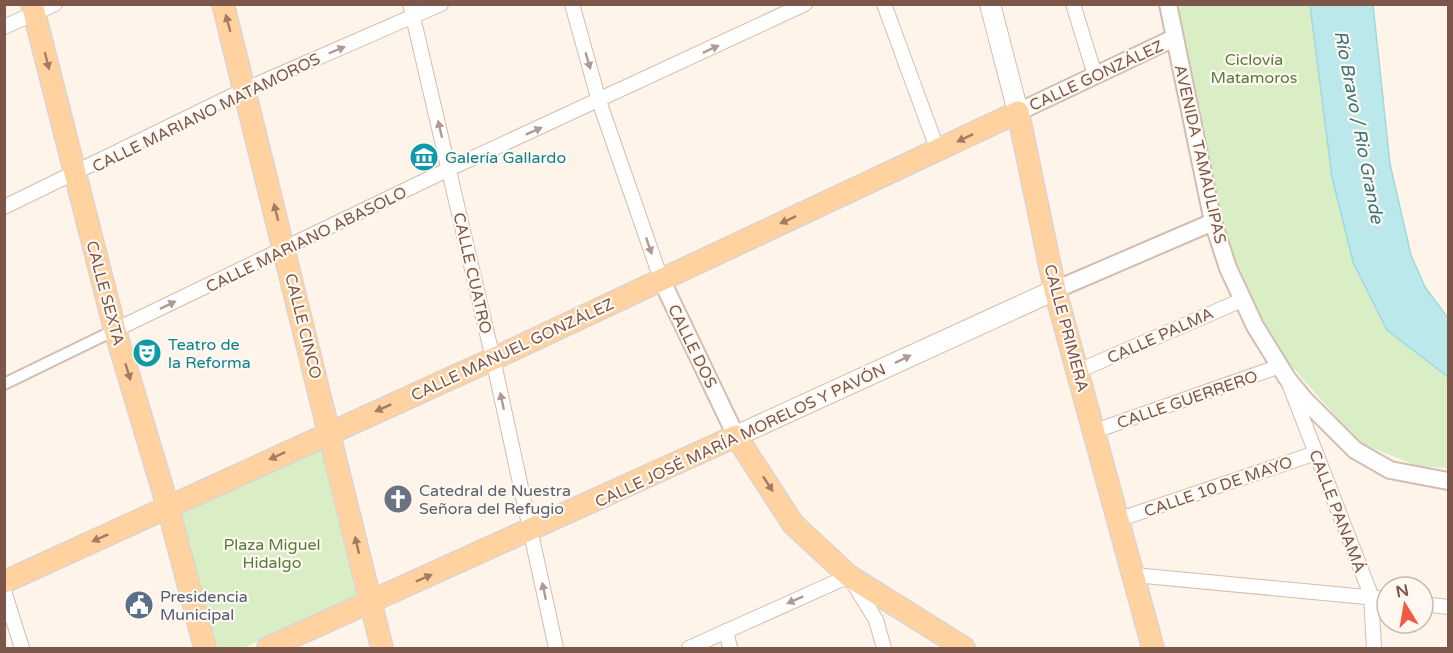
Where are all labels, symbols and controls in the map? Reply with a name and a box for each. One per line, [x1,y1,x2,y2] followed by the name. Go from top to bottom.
[223,14,233,32] one-way arrow
[1330,29,1389,226] water label: Río Bravo / Rio Grande
[1026,36,1167,116] street label: CALLE GONZÁLEZ
[702,44,719,53] one-way arrow
[328,45,346,54] one-way arrow
[89,49,324,177] street label: CALLE MARIANO MATAMOROS
[1210,50,1298,88] park label: Ciclovía Matamoros
[42,52,52,70] one-way arrow
[584,52,593,70] one-way arrow
[1170,63,1230,246] street label: AVENIDA TAMAULIPAS
[434,120,444,138] one-way arrow
[525,126,543,136] one-way arrow
[956,133,973,142] one-way arrow
[408,141,440,173] museum icon: Galería Gallardo
[445,148,566,168] place label: Galería Gallardo
[203,182,410,297] street label: CALLE MARIANO ABASOLO
[270,203,280,221] one-way arrow
[448,211,496,336] street label: CALLE CUATRO
[780,216,797,225] one-way arrow
[645,237,655,255] one-way arrow
[81,239,129,348] street label: CALLE SEXTA
[1039,262,1093,394] street label: CALLE PRIMERA
[280,271,326,381] street label: CALLE CINCO
[408,294,617,406] street label: CALLE MANUEL GONZÁLEZ
[160,300,177,309] one-way arrow
[663,301,721,392] street label: CALLE DOS
[1104,303,1217,368] street label: CALLE PALMA
[168,335,251,373] place label: Teatro de la Reforma
[131,337,163,369] theatre icon: Teatro de la Reforma
[895,355,912,364] one-way arrow
[592,360,889,512] street label: CALLE JOSÉ MARÍA MORELOS Y PAVÓN
[124,363,133,381] one-way arrow
[1114,366,1260,433] street label: CALLE GUERRERO
[497,391,507,410] one-way arrow
[373,403,391,413] one-way arrow
[1304,447,1370,576] street label: CALLE PANAMÁ
[269,452,286,461] one-way arrow
[1141,452,1295,522] street label: CALLE 10 DE MAYO
[762,476,774,492] one-way arrow
[419,481,571,519] place label: Catedral de Nuestra Señora del Refugio
[382,483,414,515] church icon: Catedral de Nuestra Señora del Refugio
[91,533,109,543] one-way arrow
[224,535,320,573] park label: Plaza Miguel Hidalgo
[351,536,361,554] one-way arrow
[415,573,433,583] one-way arrow
[1375,575,1435,635] north arrow
[1394,580,1411,602] text: N
[539,582,548,601] one-way arrow
[160,587,248,625] place label: Presidencia Municipal
[123,589,155,621] public building icon: Presidencia Municipal
[786,595,804,605] one-way arrow

